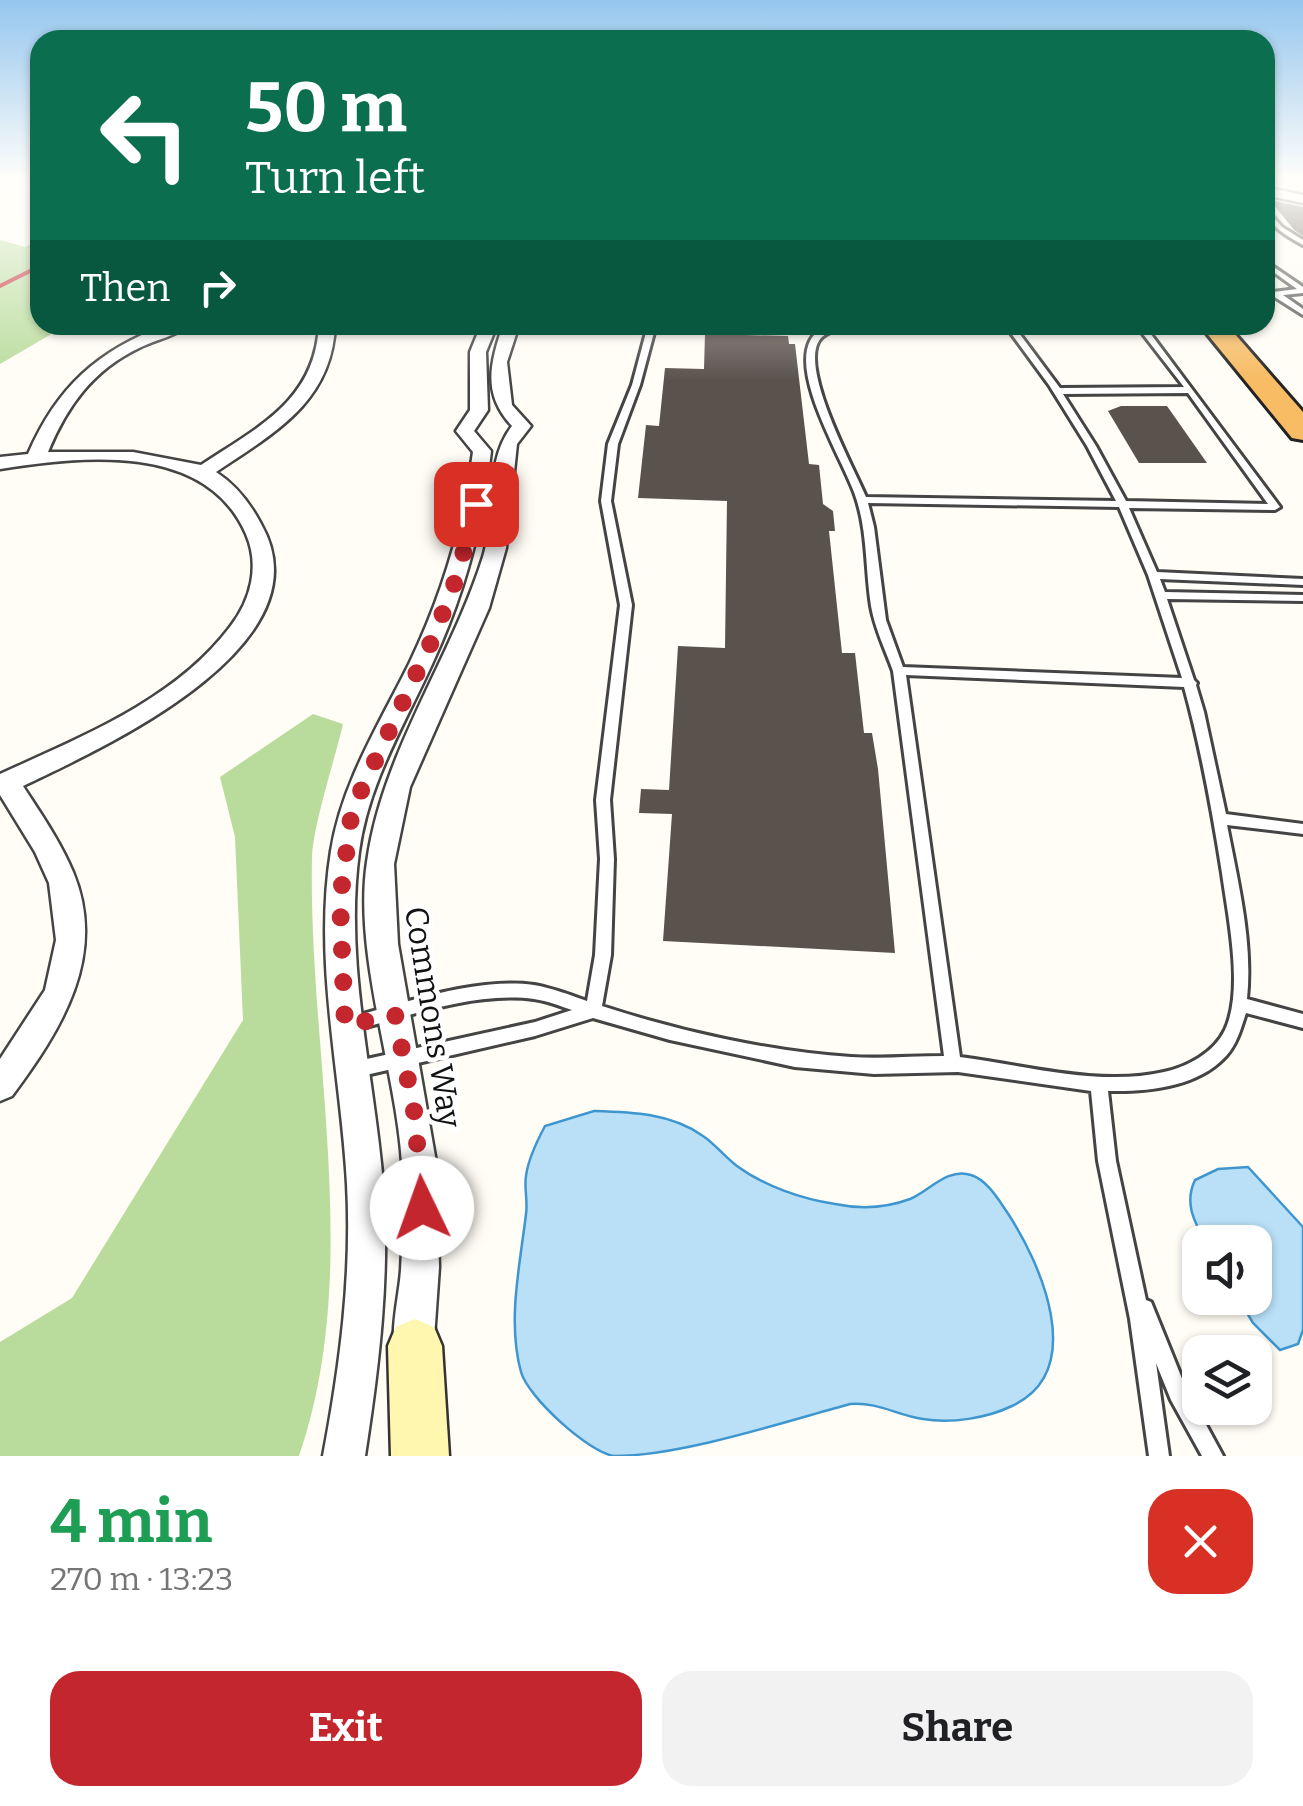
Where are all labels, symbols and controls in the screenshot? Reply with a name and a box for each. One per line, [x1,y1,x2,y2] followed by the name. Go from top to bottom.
[245,66,407,150] text: 50 m
[80,70,210,200] icon: left
[245,151,425,205] text: Turn left
[190,260,245,315] icon: right
[80,265,170,311] text: Then
[434,462,519,547] pin
[449,477,504,532] icon: arrive
[397,904,469,1131] street label: Commons Way
[370,1156,474,1260] position arrow
[1182,1225,1272,1425] map controls
[1182,1225,1272,1315] button: sound
[1182,1335,1272,1425] button: layers
[50,1486,212,1558] text: 4 min
[1148,1489,1253,1594] button: close
[50,1560,233,1598] text: 270 m · 13:23
[50,1671,642,1786] button: Exit
[662,1671,1253,1786] button: Share

